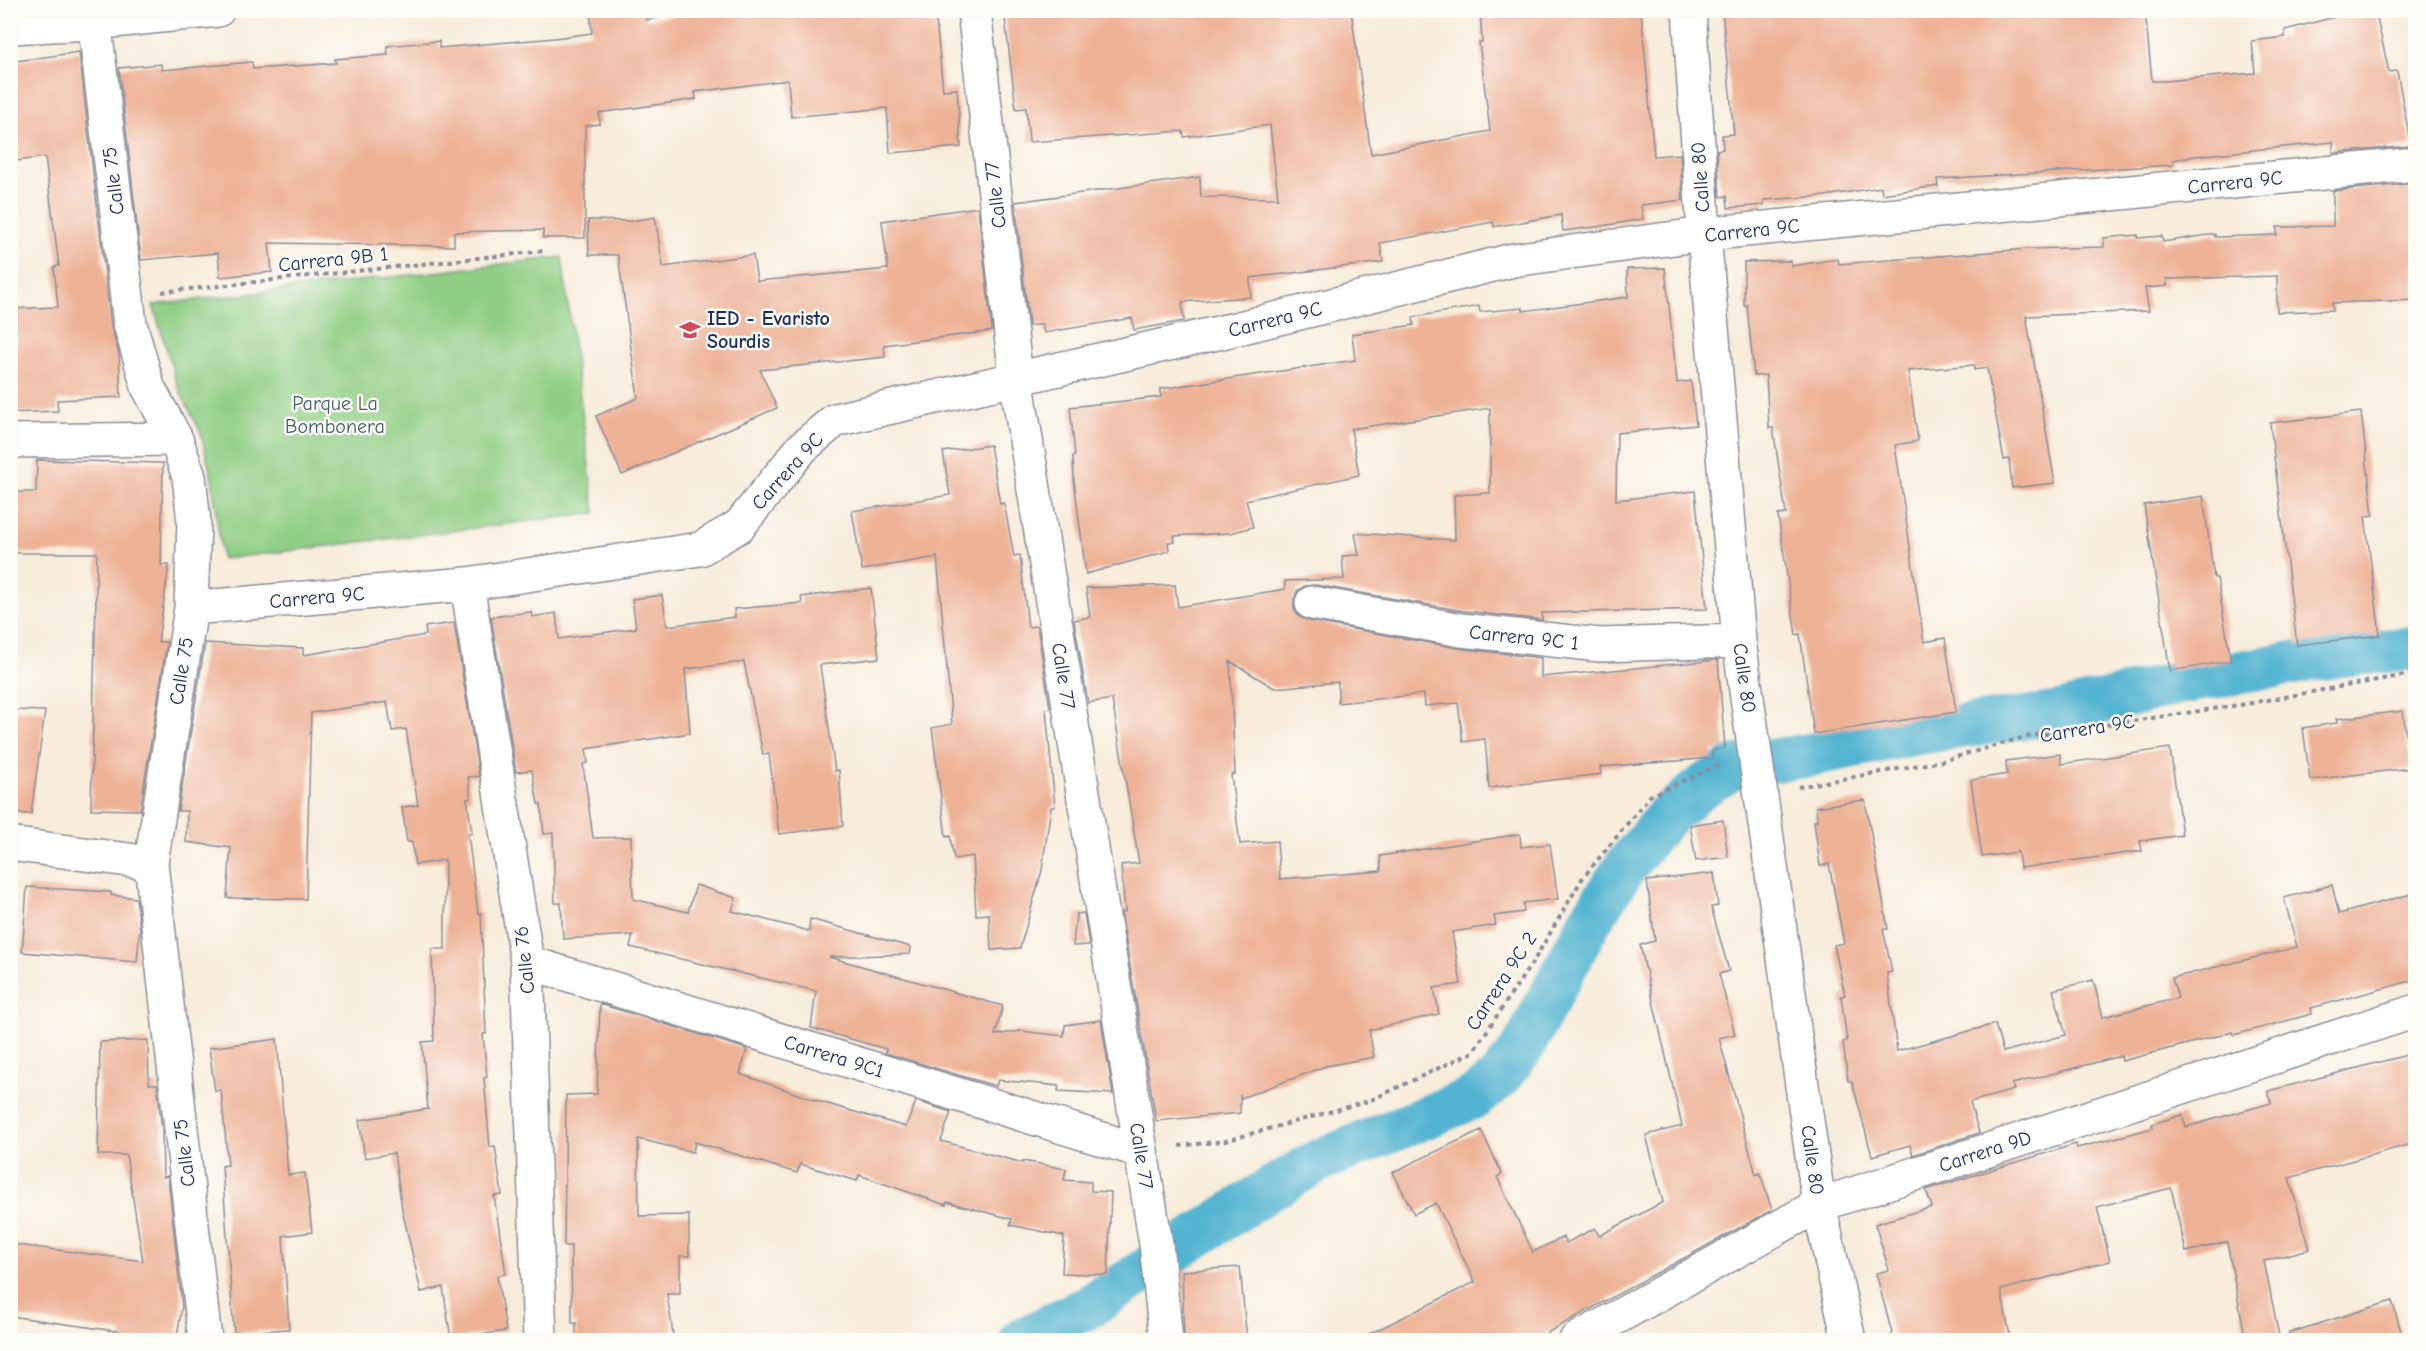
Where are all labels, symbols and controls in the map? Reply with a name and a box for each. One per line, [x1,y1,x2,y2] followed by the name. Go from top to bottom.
[1687,141,1714,213] street label: Calle 80
[98,146,129,216] street label: Calle 75
[980,160,1011,230] street label: Calle 77
[2186,166,2284,199] street label: Carrera 9C
[1703,214,1801,247] street label: Carrera 9C
[277,242,389,277] street label: Carrera 9B 1
[1226,297,1324,342] street label: Carrera 9C
[707,307,830,353] place label: IED - Evaristo Sourdis
[678,318,702,342] school or university icon: IED - Evaristo Sourdis
[285,392,385,438] park label: Parque La Bombonera
[747,428,828,515] street label: Carrera 9C
[268,582,366,613] street label: Carrera 9C
[1468,620,1580,655] street label: Carrera 9C 1
[165,636,198,707] street label: Calle 75
[1047,641,1080,711] street label: Calle 77
[1728,642,1761,715] street label: Calle 80
[2038,710,2136,747] street label: Carrera 9C
[509,925,540,995] street label: Calle 76
[1461,928,1542,1035] street label: Carrera 9C 2
[781,1030,887,1083] street label: Carrera 9C1
[169,1118,200,1188] street label: Calle 75
[1125,1121,1158,1191] street label: Calle 77
[1796,1124,1829,1197] street label: Calle 80
[1936,1126,2034,1177] street label: Carrera 9D

